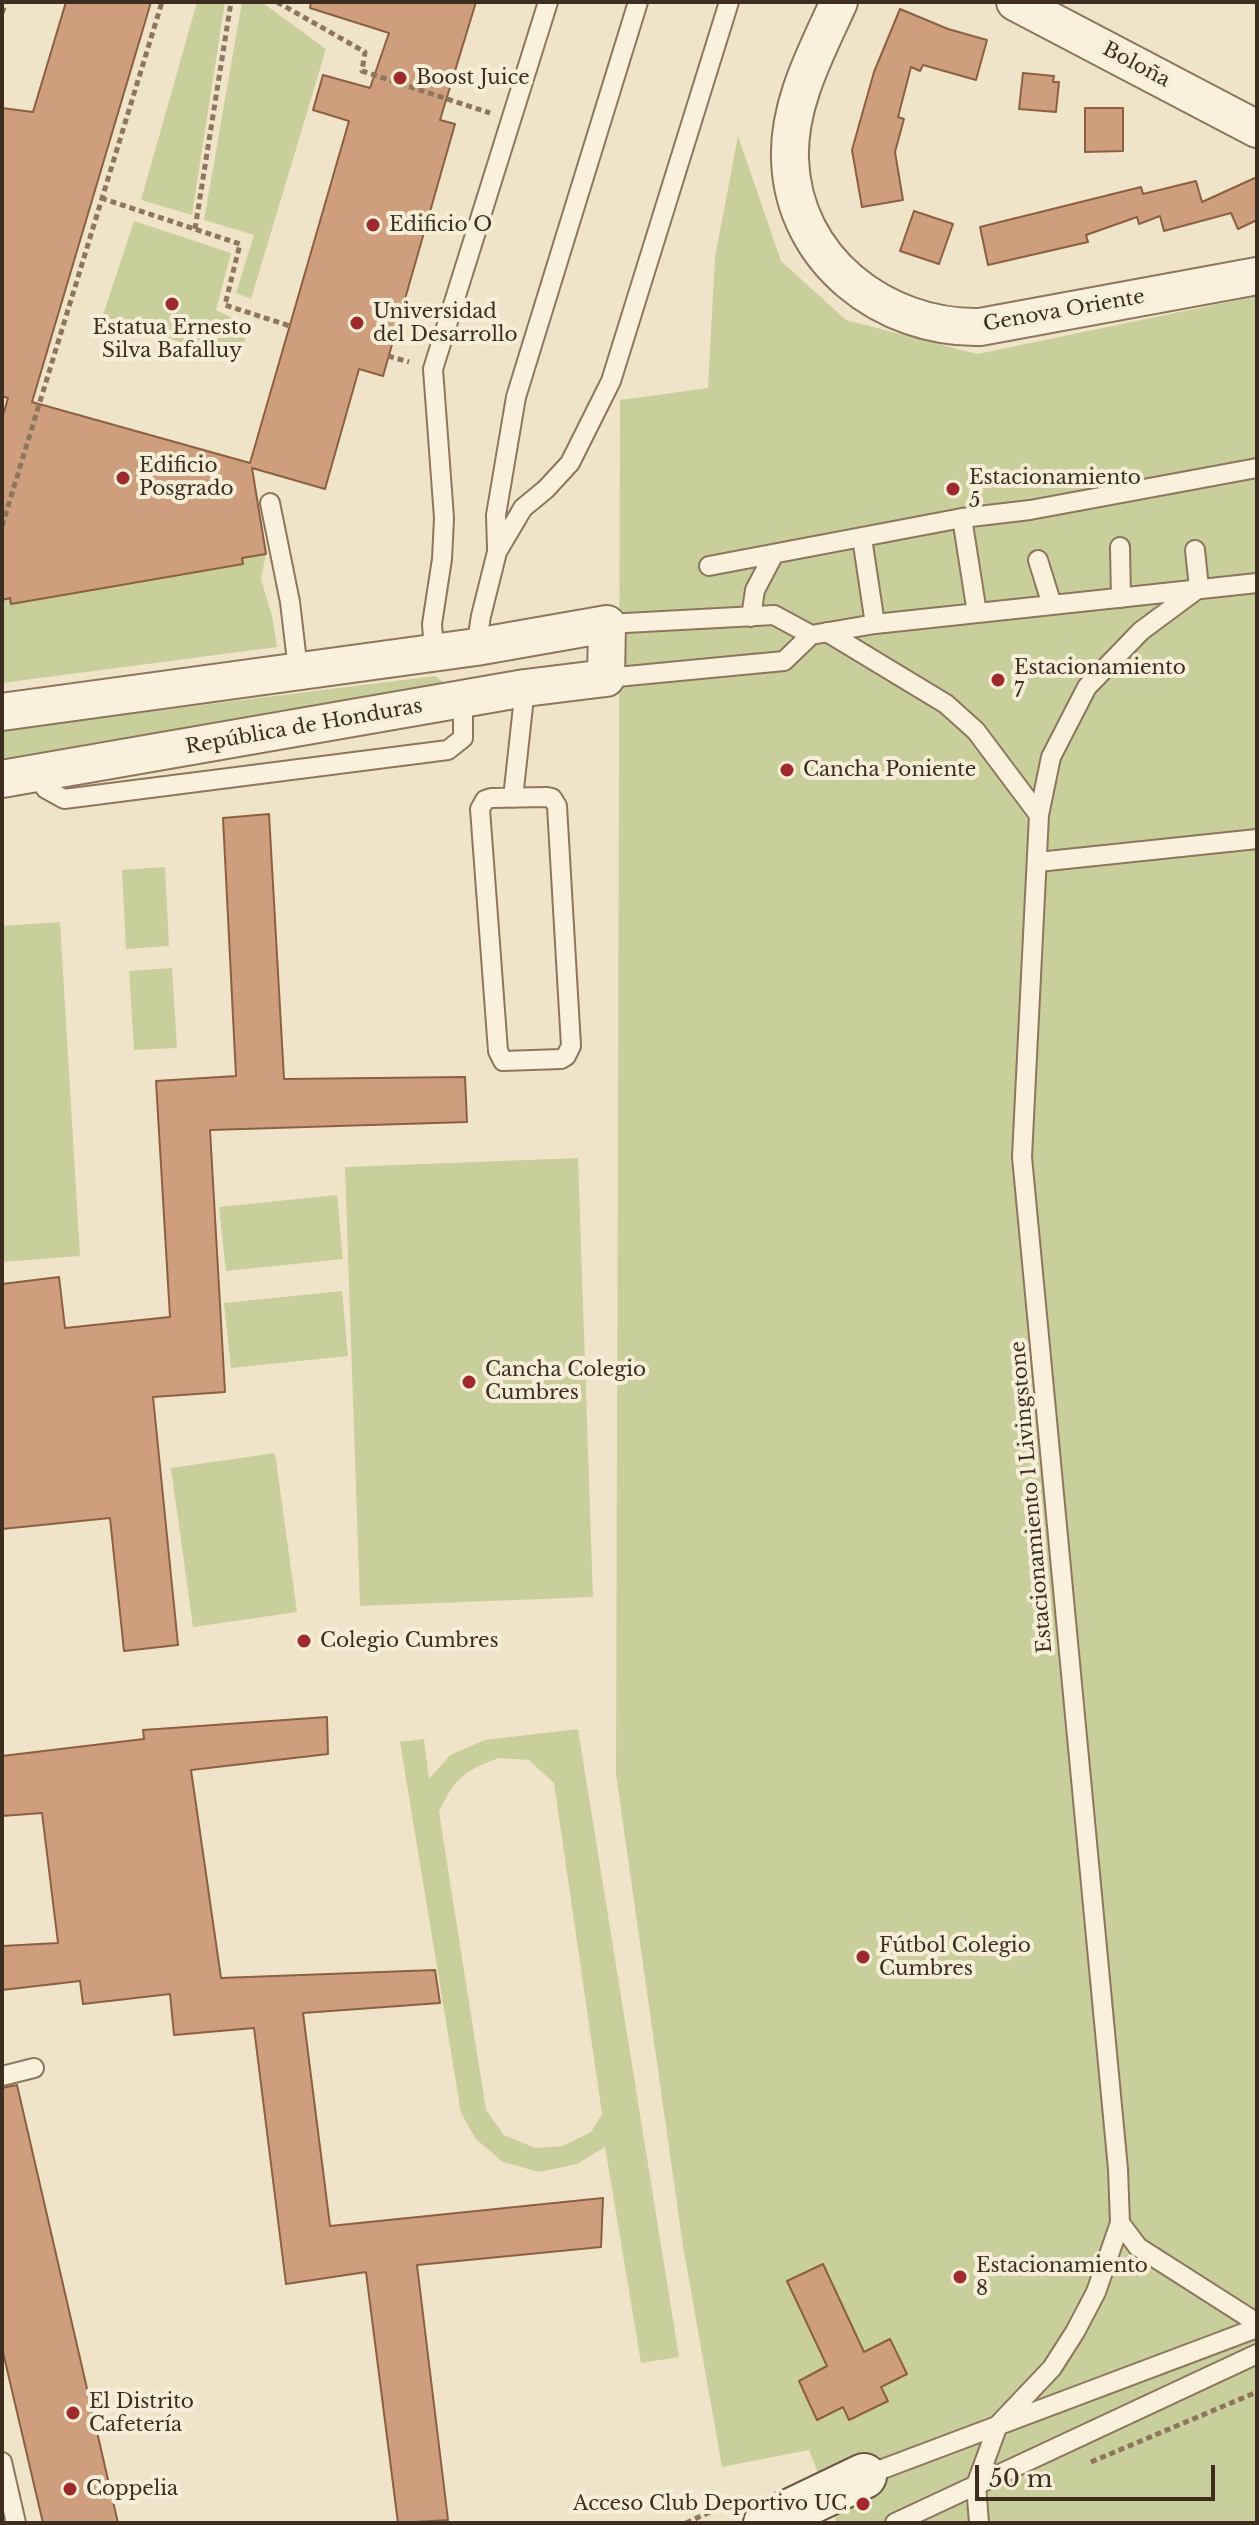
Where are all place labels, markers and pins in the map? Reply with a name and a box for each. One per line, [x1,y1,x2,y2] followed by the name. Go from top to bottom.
[416,66,530,90] place label: Boost Juice
[391,69,409,87] marker: Boost Juice
[389,213,492,237] place label: Edificio O
[364,216,382,234] marker: Edificio O
[163,295,181,313] marker: Estatua Ernesto Silva Bafalluy
[373,300,518,347] place label: Universidad del Desarrollo
[348,314,366,332] marker: Universidad del Desarrollo
[92,316,252,363] place label: Estatua Ernesto Silva Bafalluy
[139,454,233,501] place label: Edificio Posgrado
[969,466,1141,513] place label: Estacionamiento 5
[114,469,132,487] marker: Edificio Posgrado
[944,480,962,498] marker: Estacionamiento 5
[1014,656,1186,703] place label: Estacionamiento 7
[989,671,1007,689] marker: Estacionamiento 7
[803,758,976,782] place label: Cancha Poniente
[778,761,796,779] marker: Cancha Poniente
[485,1358,646,1405] place label: Cancha Colegio Cumbres
[460,1373,478,1391] marker: Cancha Colegio Cumbres
[320,1629,499,1653] place label: Colegio Cumbres
[295,1632,313,1650] marker: Colegio Cumbres
[879,1934,1031,1981] place label: Fútbol Colegio Cumbres
[854,1948,872,1966] marker: Fútbol Colegio Cumbres
[976,2254,1148,2301] place label: Estacionamiento 8
[951,2268,969,2286] marker: Estacionamiento 8
[89,2390,194,2437] place label: El Distrito Cafetería
[64,2404,82,2422] marker: El Distrito Cafetería
[86,2477,178,2501] place label: Coppelia
[61,2480,79,2498] marker: Coppelia
[573,2492,847,2516] place label: Acceso Club Deportivo UC
[854,2495,872,2513] marker: Acceso Club Deportivo UC

